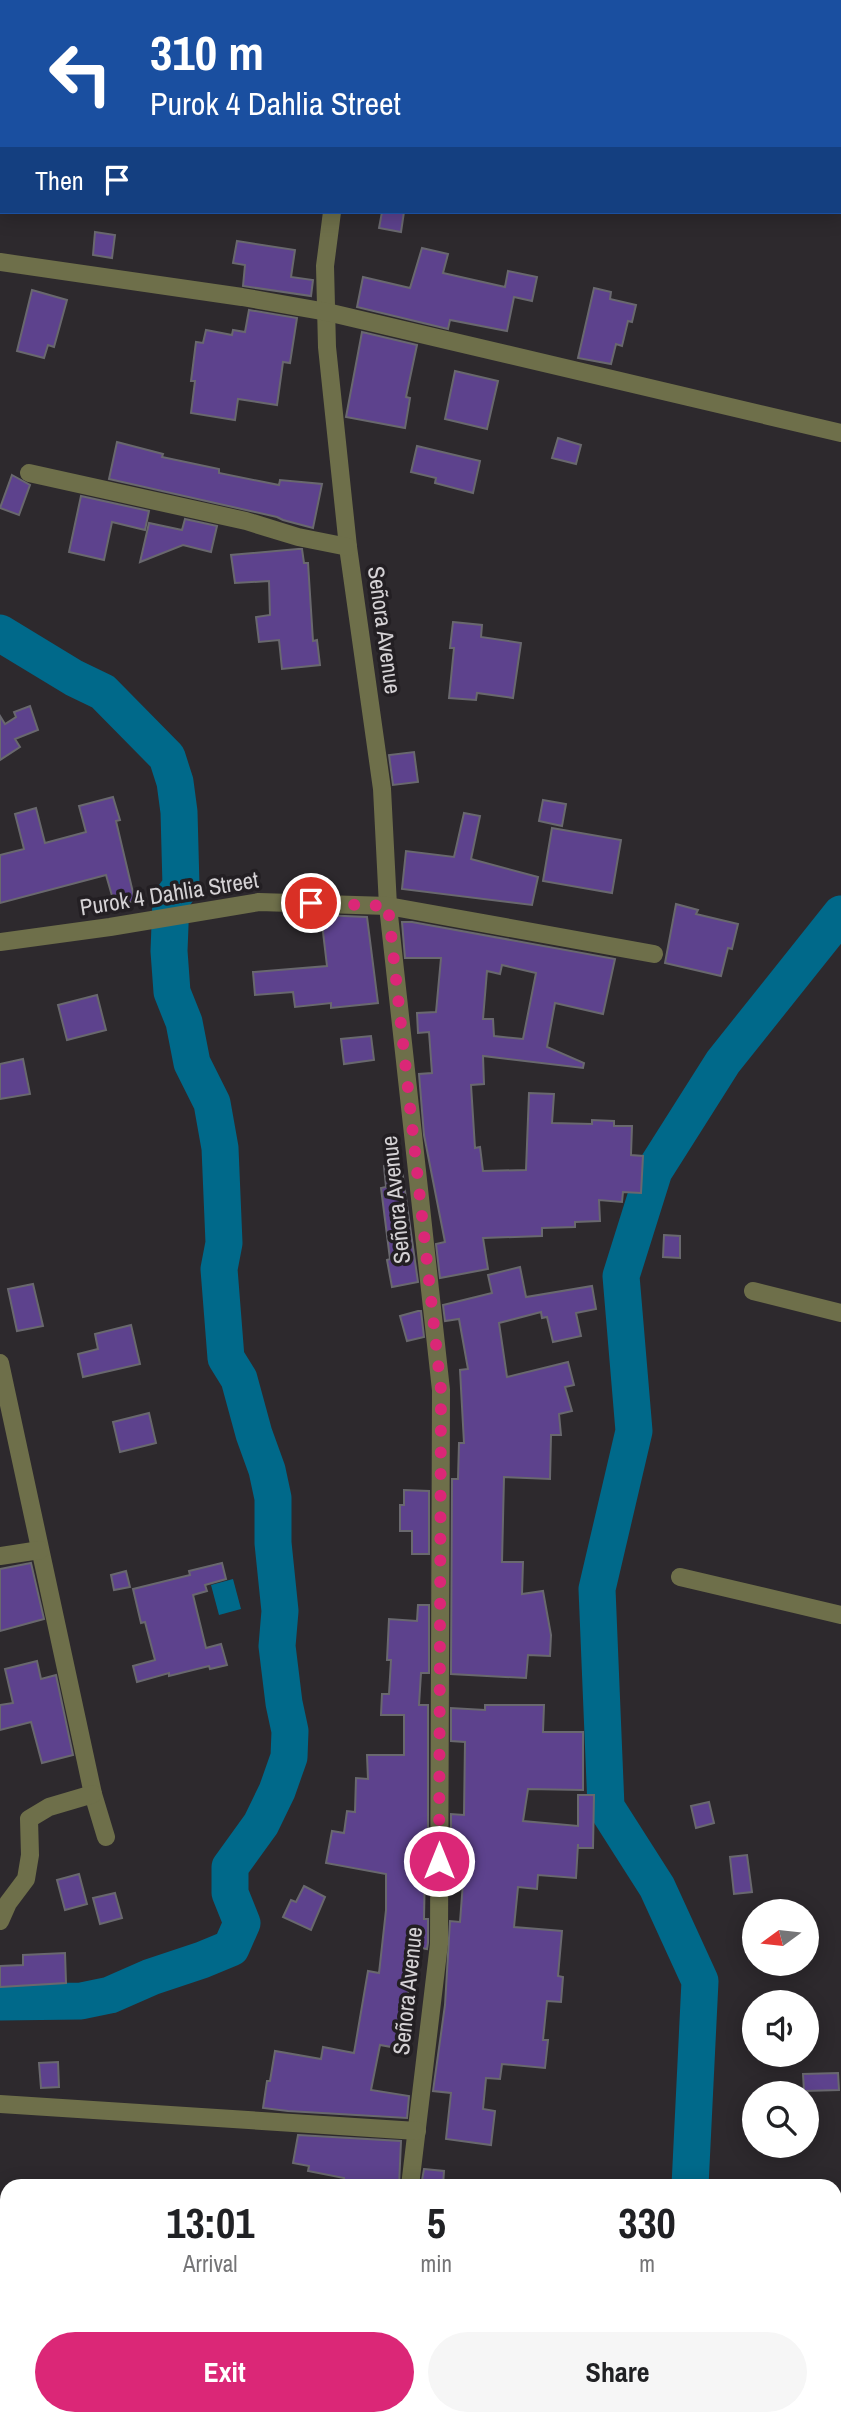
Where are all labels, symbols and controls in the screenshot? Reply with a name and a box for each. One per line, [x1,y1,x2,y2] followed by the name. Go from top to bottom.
[150,19,264,85] text: 310 m
[35,28,126,119] icon: left
[150,82,401,125] text: Purok 4 Dahlia Street
[98,161,136,199] icon: arrive
[35,163,84,198] text: Then
[361,564,409,696] street label: Señora Avenue
[78,864,260,922] street label: Purok 4 Dahlia Street
[281,873,341,933] pin
[292,884,330,922] icon: arrive
[373,1134,417,1266] street label: Señora Avenue
[402,1824,476,1898] position arrow
[742,1899,819,1976] north arrow
[742,1899,819,2158] map controls
[385,1925,429,2057] street label: Señora Avenue
[742,1990,819,2067] button: sound
[742,2081,819,2158] button: search
[166,2195,254,2251] text: 13:01
[427,2195,446,2251] text: 5
[618,2195,676,2251] text: 330
[183,2248,238,2279] text: Arrival
[421,2248,452,2279] text: min
[639,2248,655,2279] text: m
[35,2332,414,2412] button: Exit
[428,2332,807,2412] button: Share

